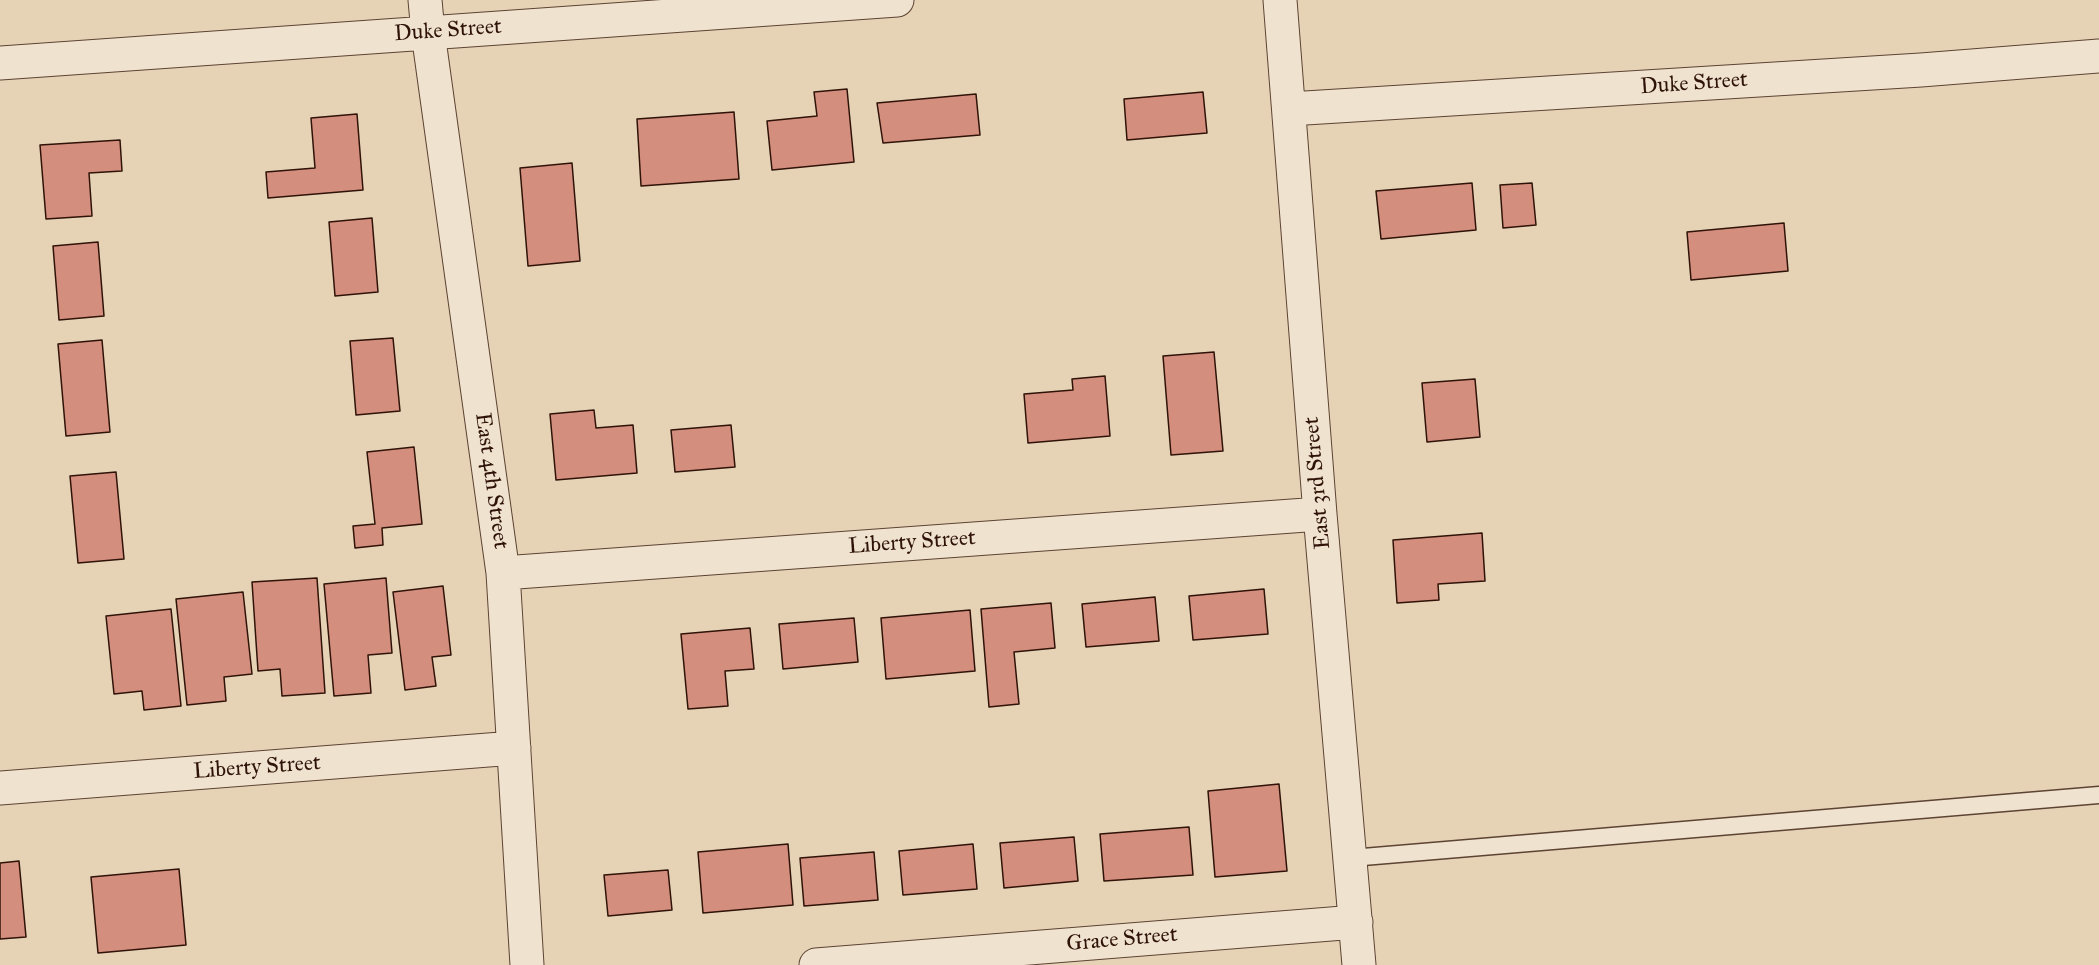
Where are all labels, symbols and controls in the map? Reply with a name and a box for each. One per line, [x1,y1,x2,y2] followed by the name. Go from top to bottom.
[393,14,503,48] street label: Duke Street
[1639,67,1749,101] street label: Duke Street
[468,411,514,551] street label: East 4th Street
[1299,416,1337,550] street label: East 3rd Street
[847,525,977,561] street label: Liberty Street
[192,750,322,786] street label: Liberty Street
[1065,922,1179,958] street label: Grace Street

